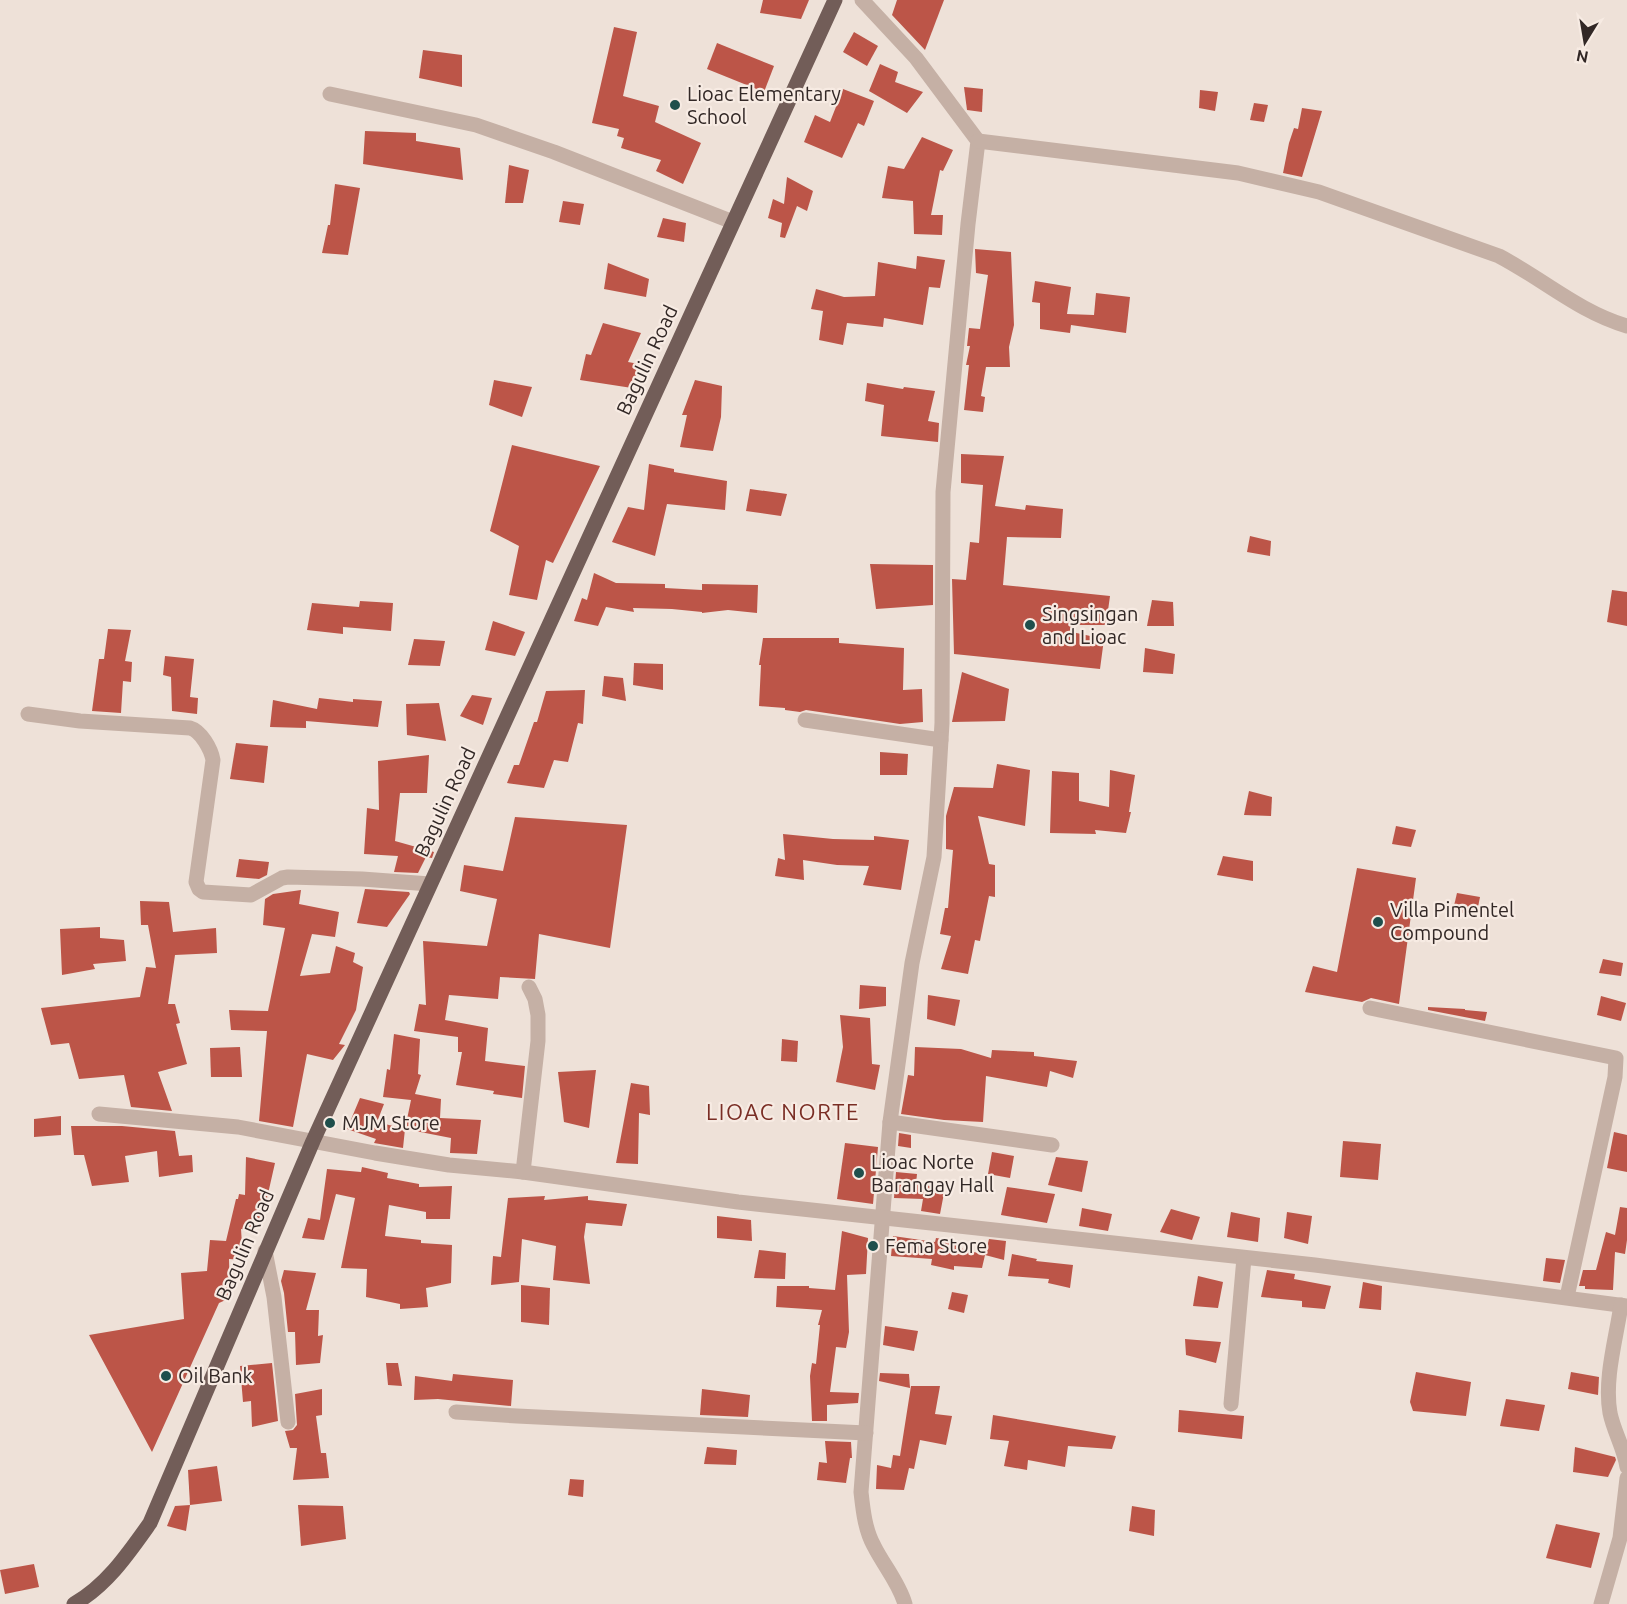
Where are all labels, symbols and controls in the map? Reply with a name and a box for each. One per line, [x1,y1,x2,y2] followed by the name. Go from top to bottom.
[1555,12,1615,72] north arrow
[1575,47,1590,67] text: N
[687,82,841,128] place label: Lioac Elementary School
[668,98,682,112] marker: Lioac Elementary School
[611,301,682,418] street label: Bagulin Road
[1042,602,1138,648] place label: Singsingan and Lioac
[1023,618,1037,632] marker: Singsingan and Lioac
[409,743,480,860] street label: Bagulin Road
[1390,898,1514,944] place label: Villa Pimentel Compound
[1371,915,1385,929] marker: Villa Pimentel Compound
[706,1099,860,1124] district label: LIOAC NORTE
[342,1111,440,1134] place label: MJM Store
[323,1116,337,1130] marker: MJM Store
[871,1150,994,1196] place label: Lioac Norte Barangay Hall
[852,1166,866,1180] marker: Lioac Norte Barangay Hall
[211,1186,278,1304] street label: Bagulin Road
[885,1234,987,1257] place label: Fema Store
[866,1239,880,1253] marker: Fema Store
[178,1364,253,1387] place label: Oil Bank
[159,1369,173,1383] marker: Oil Bank

